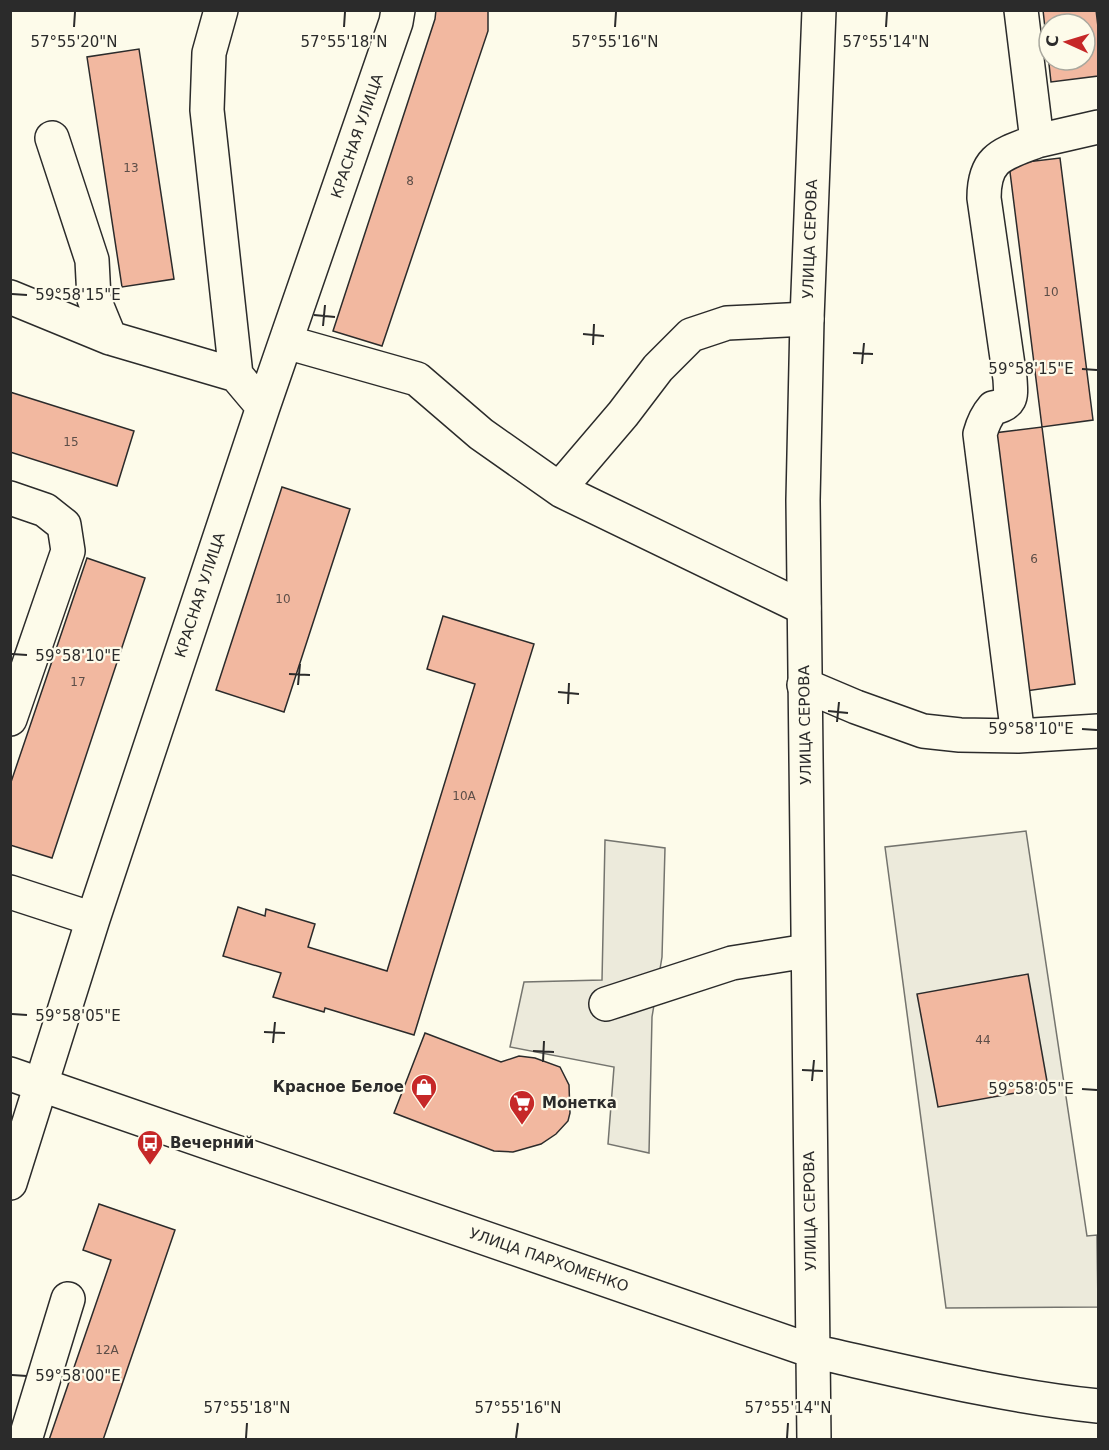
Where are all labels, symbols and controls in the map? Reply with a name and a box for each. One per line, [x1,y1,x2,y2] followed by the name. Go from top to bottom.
[1037,12,1097,72] north arrow
[30,33,118,51] text: 57°55'20"N
[300,33,388,51] text: 57°55'18"N
[571,33,659,51] text: 57°55'16"N
[842,33,930,51] text: 57°55'14"N
[1043,34,1062,48] text: С
[327,71,387,201] street label: КРАСНАЯ УЛИЦА
[123,161,139,175] house number: 13
[406,174,414,188] house number: 8
[799,178,821,299] street label: УЛИЦА СЕРОВА
[1043,285,1059,299] house number: 10
[35,286,121,304] text: 59°58'15"E
[988,360,1074,378] text: 59°58'15"E
[63,435,79,449] house number: 15
[171,529,229,660] street label: КРАСНАЯ УЛИЦА
[1030,552,1038,566] house number: 6
[275,592,291,606] house number: 10
[35,647,121,665] text: 59°58'10"E
[795,664,815,785] street label: УЛИЦА СЕРОВА
[70,675,86,689] house number: 17
[988,720,1074,738] text: 59°58'10"E
[452,789,477,803] house number: 10А
[35,1007,121,1025] text: 59°58'05"E
[975,1033,991,1047] house number: 44
[409,1072,439,1110] shop icon: Красное Белое
[273,1078,404,1096] place label: Красное Белое
[988,1080,1074,1098] text: 59°58'05"E
[507,1088,537,1126] supermarket icon: Монетка
[542,1094,617,1112] place label: Монетка
[135,1128,165,1166] bus stop icon: Вечерний
[170,1134,254,1152] place label: Вечерний
[800,1150,820,1271] street label: УЛИЦА СЕРОВА
[467,1224,631,1296] street label: УЛИЦА ПАРХОМЕНКО
[95,1343,120,1357] house number: 12А
[35,1367,121,1385] text: 59°58'00"E
[203,1399,291,1417] text: 57°55'18"N
[474,1399,562,1417] text: 57°55'16"N
[744,1399,832,1417] text: 57°55'14"N

